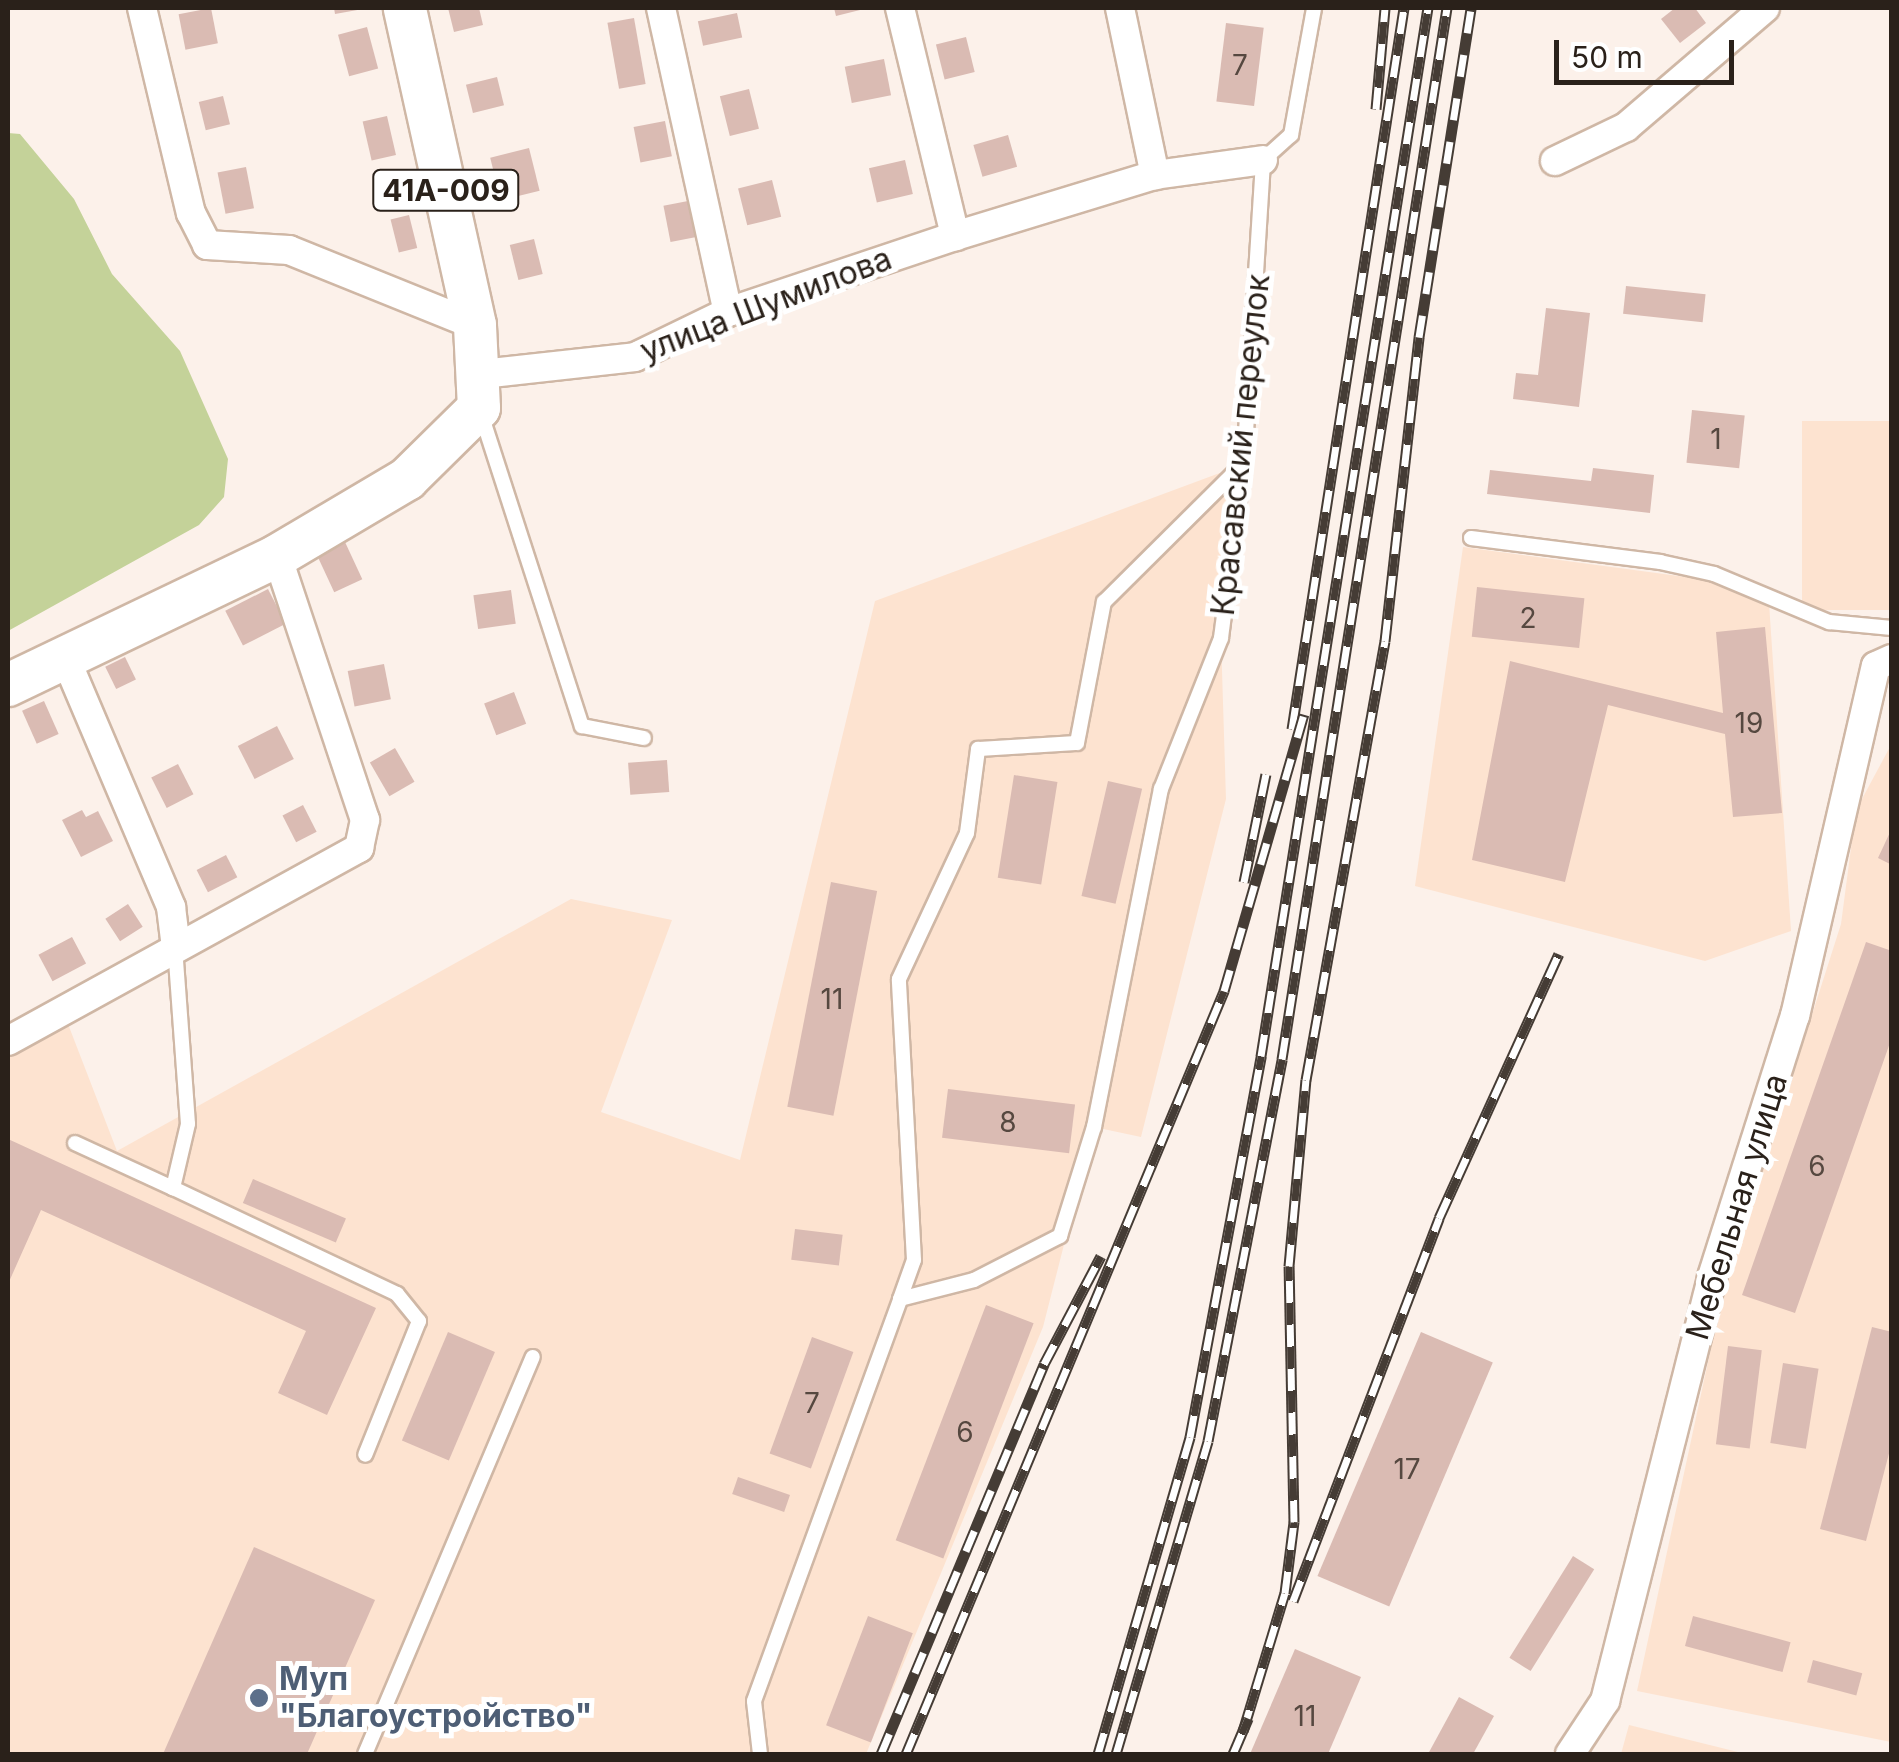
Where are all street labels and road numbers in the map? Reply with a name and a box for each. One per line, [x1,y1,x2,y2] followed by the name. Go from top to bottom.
[371,165,521,215] road number: 41А-009
[635,239,897,371] street label: улица Шумилова
[1204,272,1278,618] street label: Красавский переулок
[1678,1069,1796,1345] street label: Мебельная улица

